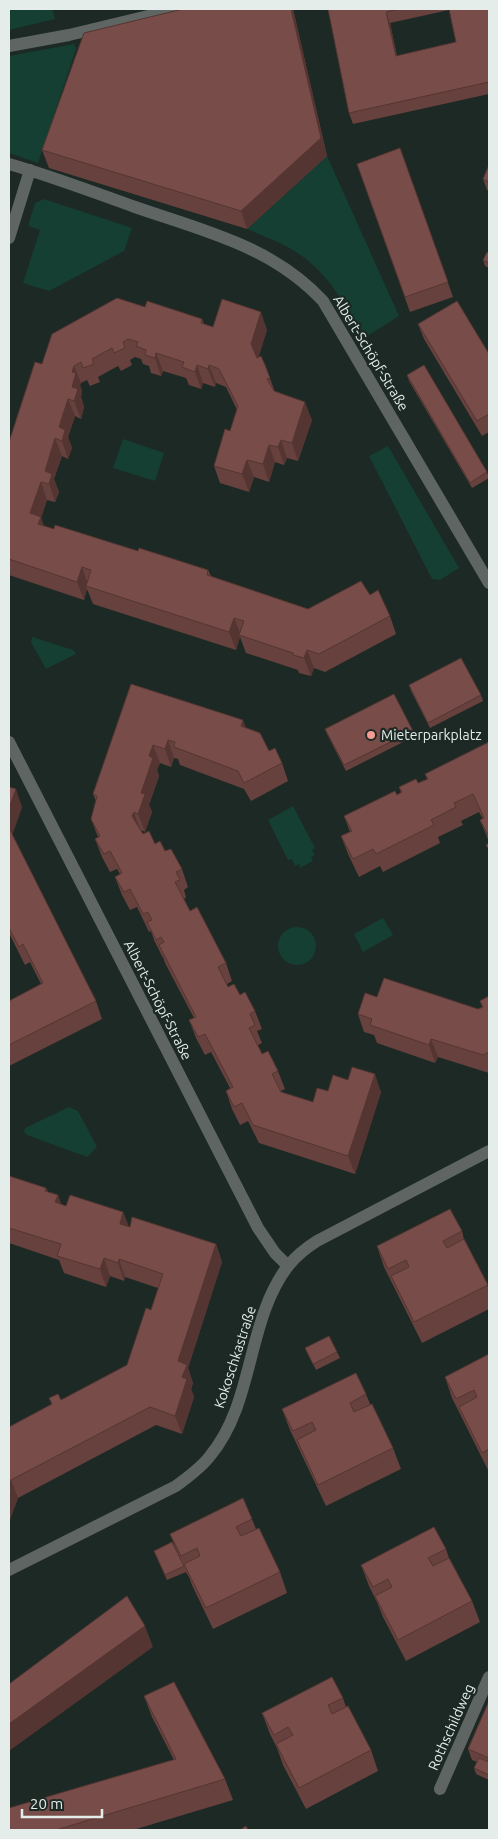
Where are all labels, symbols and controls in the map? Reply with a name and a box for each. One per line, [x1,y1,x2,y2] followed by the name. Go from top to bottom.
[330,292,412,414] street label: Albert-Schöpf-Straße
[381,727,482,743] place label: Mieterparkplatz
[365,729,377,741] marker: Mieterparkplatz
[121,938,195,1062] street label: Albert-Schöpf-Straße
[211,1304,259,1410] street label: Kokoschkastraße
[425,1681,477,1773] street label: Rothschildweg
[22,1786,102,1818] scale bar
[30,1795,63,1812] text: 20 m

